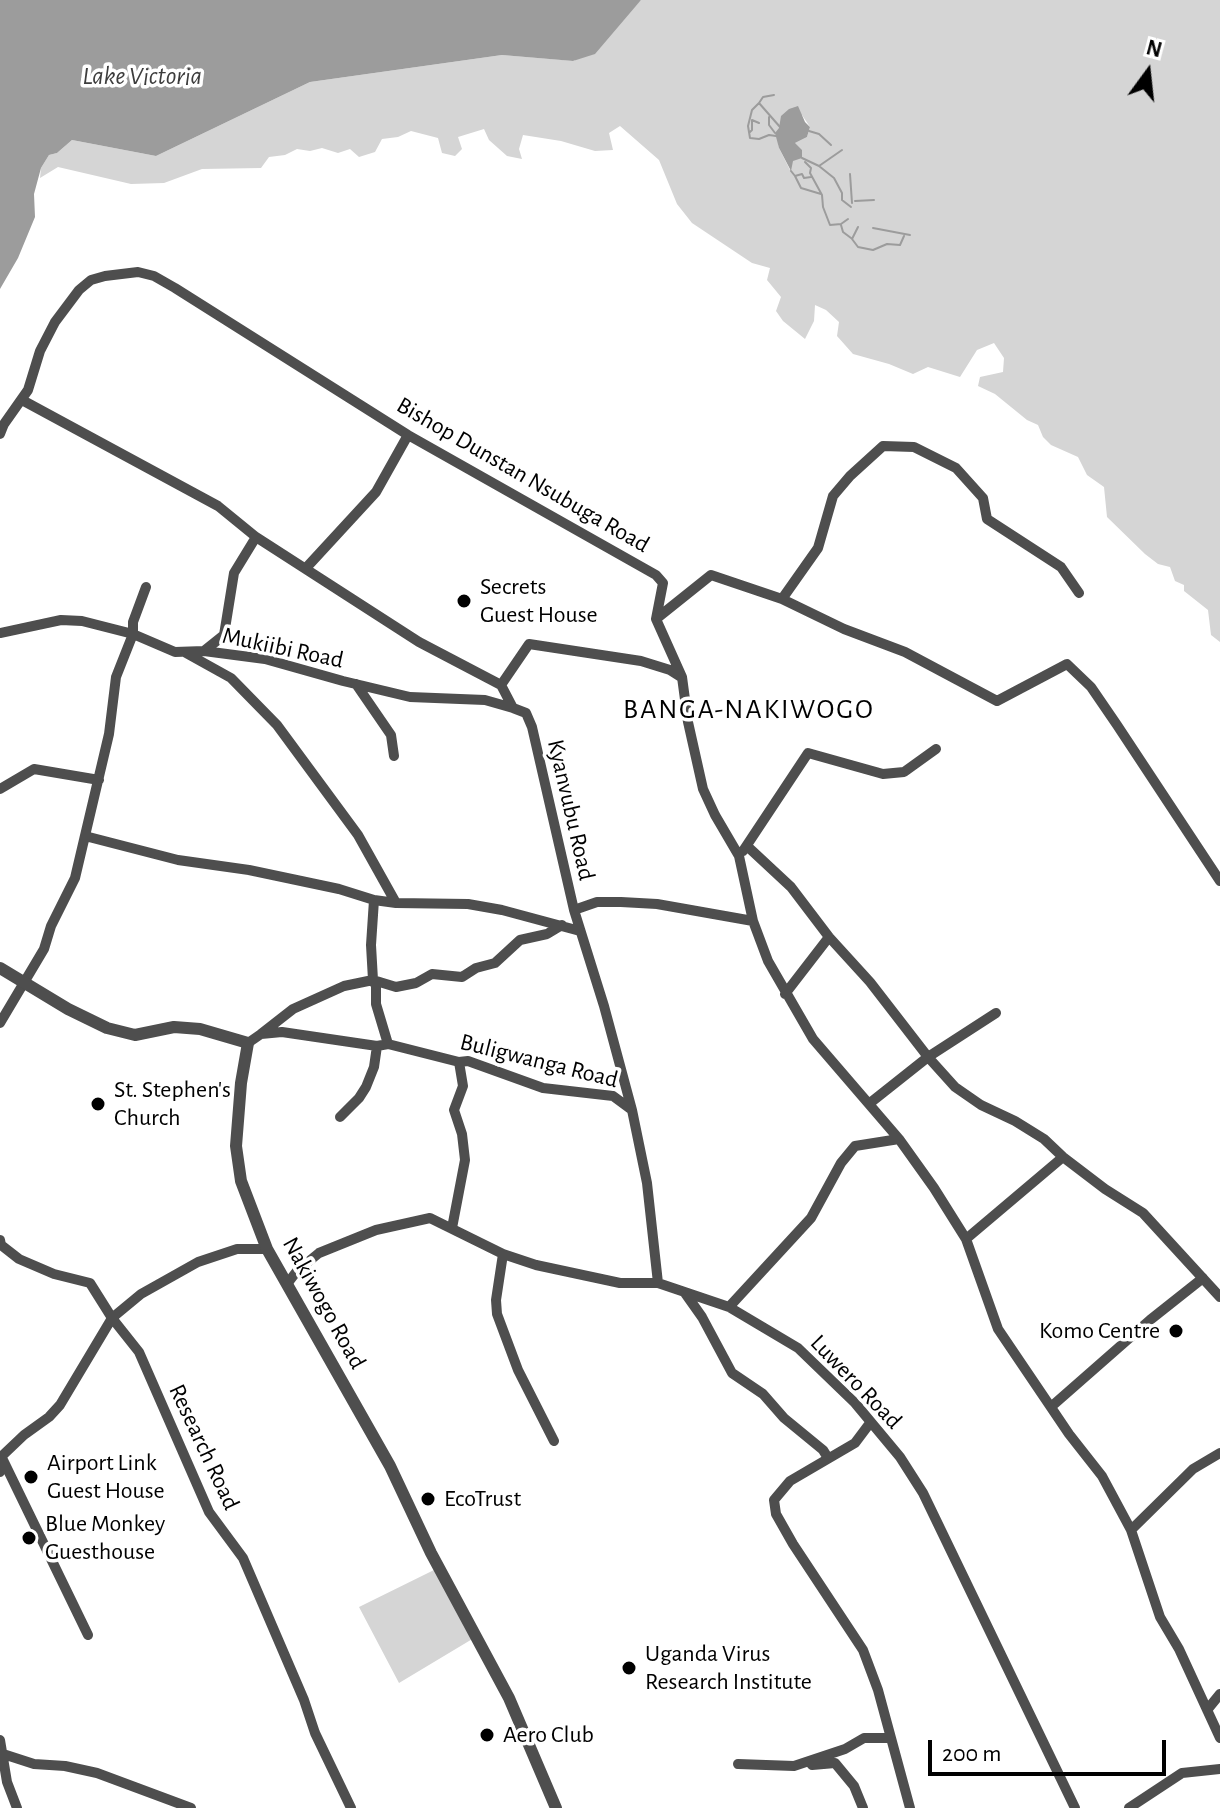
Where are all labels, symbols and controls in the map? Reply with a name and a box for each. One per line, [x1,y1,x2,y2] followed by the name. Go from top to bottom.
[1108,32,1188,112] north arrow
[1144,36,1164,61] text: N
[82,60,202,92] water label: Lake Victoria
[391,391,655,559] street label: Bishop Dunstan Nsubuga Road
[480,573,598,629] place label: Secrets Guest House
[455,592,473,610] marker: Secrets Guest House
[220,621,346,675] street label: Mukiibi Road
[623,693,875,727] district label: BANGA-NAKIWOGO
[541,737,601,883] street label: Kyanvubu Road
[457,1027,621,1095] street label: Buligwanga Road
[114,1076,231,1132] place label: St. Stephen's Church
[89,1095,107,1113] marker: St. Stephen's Church
[276,1232,372,1374] street label: Nakiwogo Road
[1039,1317,1160,1345] place label: Komo Centre
[1167,1322,1185,1340] marker: Komo Centre
[804,1329,908,1435] street label: Luwero Road
[162,1380,246,1514] street label: Research Road
[47,1449,165,1505] place label: Airport Link Guest House
[22,1468,40,1486] marker: Airport Link Guest House
[444,1485,521,1513] place label: EcoTrust
[419,1490,437,1508] marker: EcoTrust
[45,1510,165,1566] place label: Blue Monkey Guesthouse
[20,1529,38,1547] marker: Blue Monkey Guesthouse
[645,1640,812,1696] place label: Uganda Virus Research Institute
[620,1659,638,1677] marker: Uganda Virus Research Institute
[503,1721,594,1749] place label: Aero Club
[932,1724,1170,1774] scale bar
[478,1726,496,1744] marker: Aero Club
[942,1742,1001,1766] text: 200 m

